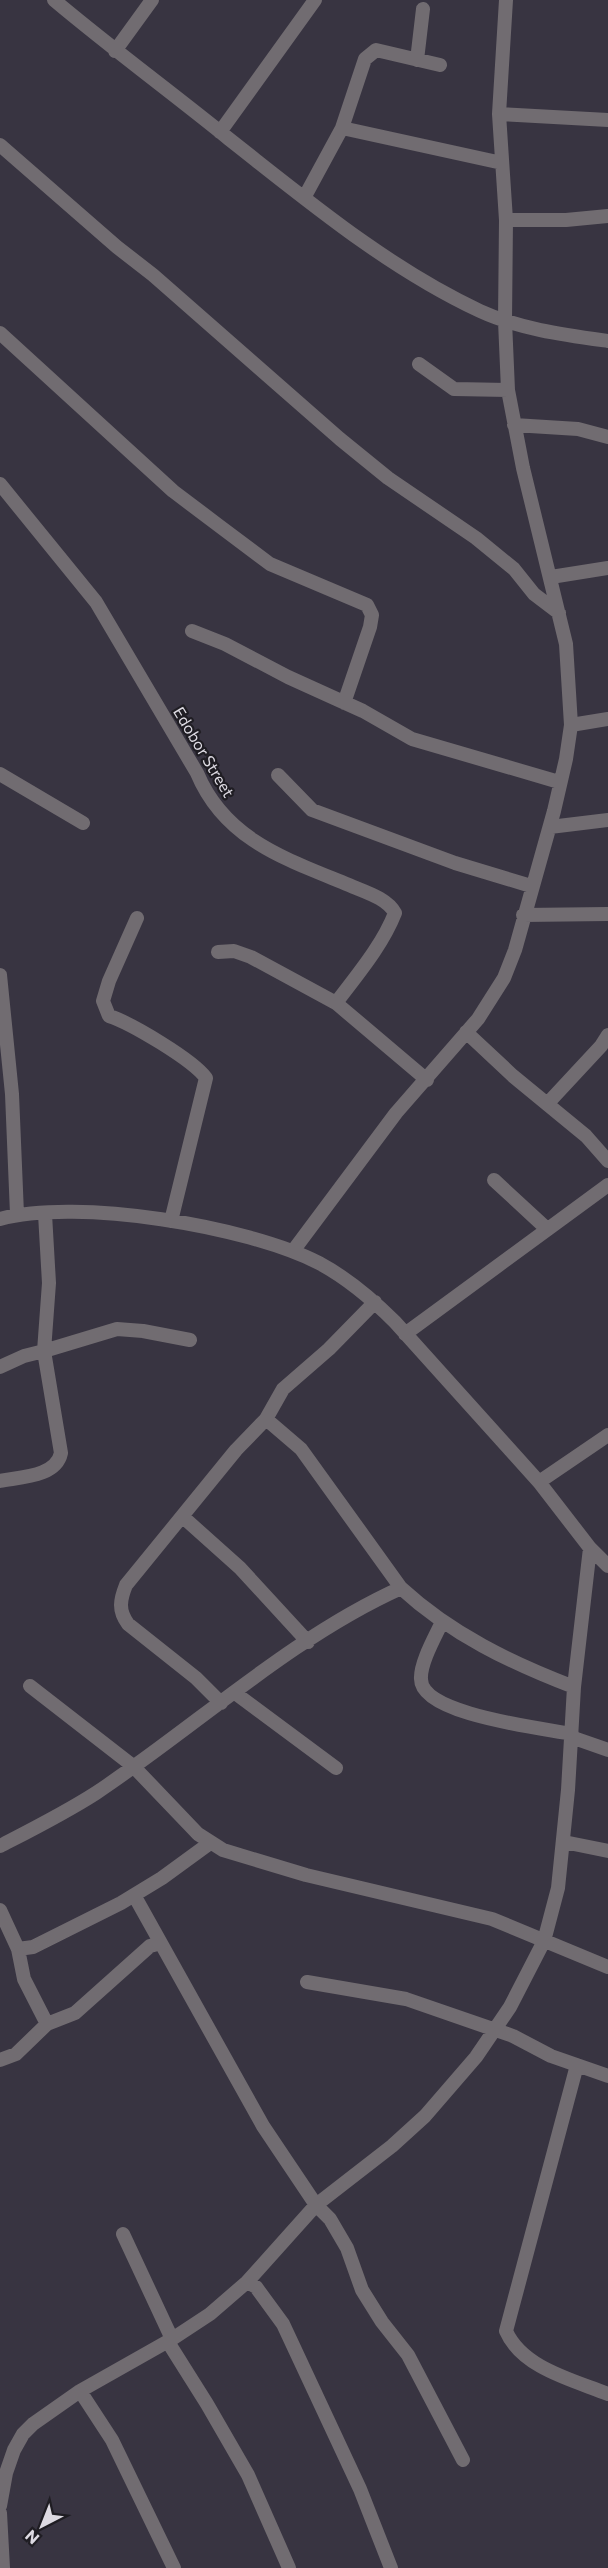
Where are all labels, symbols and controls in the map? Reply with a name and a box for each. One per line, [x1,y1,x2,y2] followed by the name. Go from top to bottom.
[170,703,239,801] street label: Edobor Street
[12,2496,72,2556] north arrow
[21,2526,42,2549] text: N

